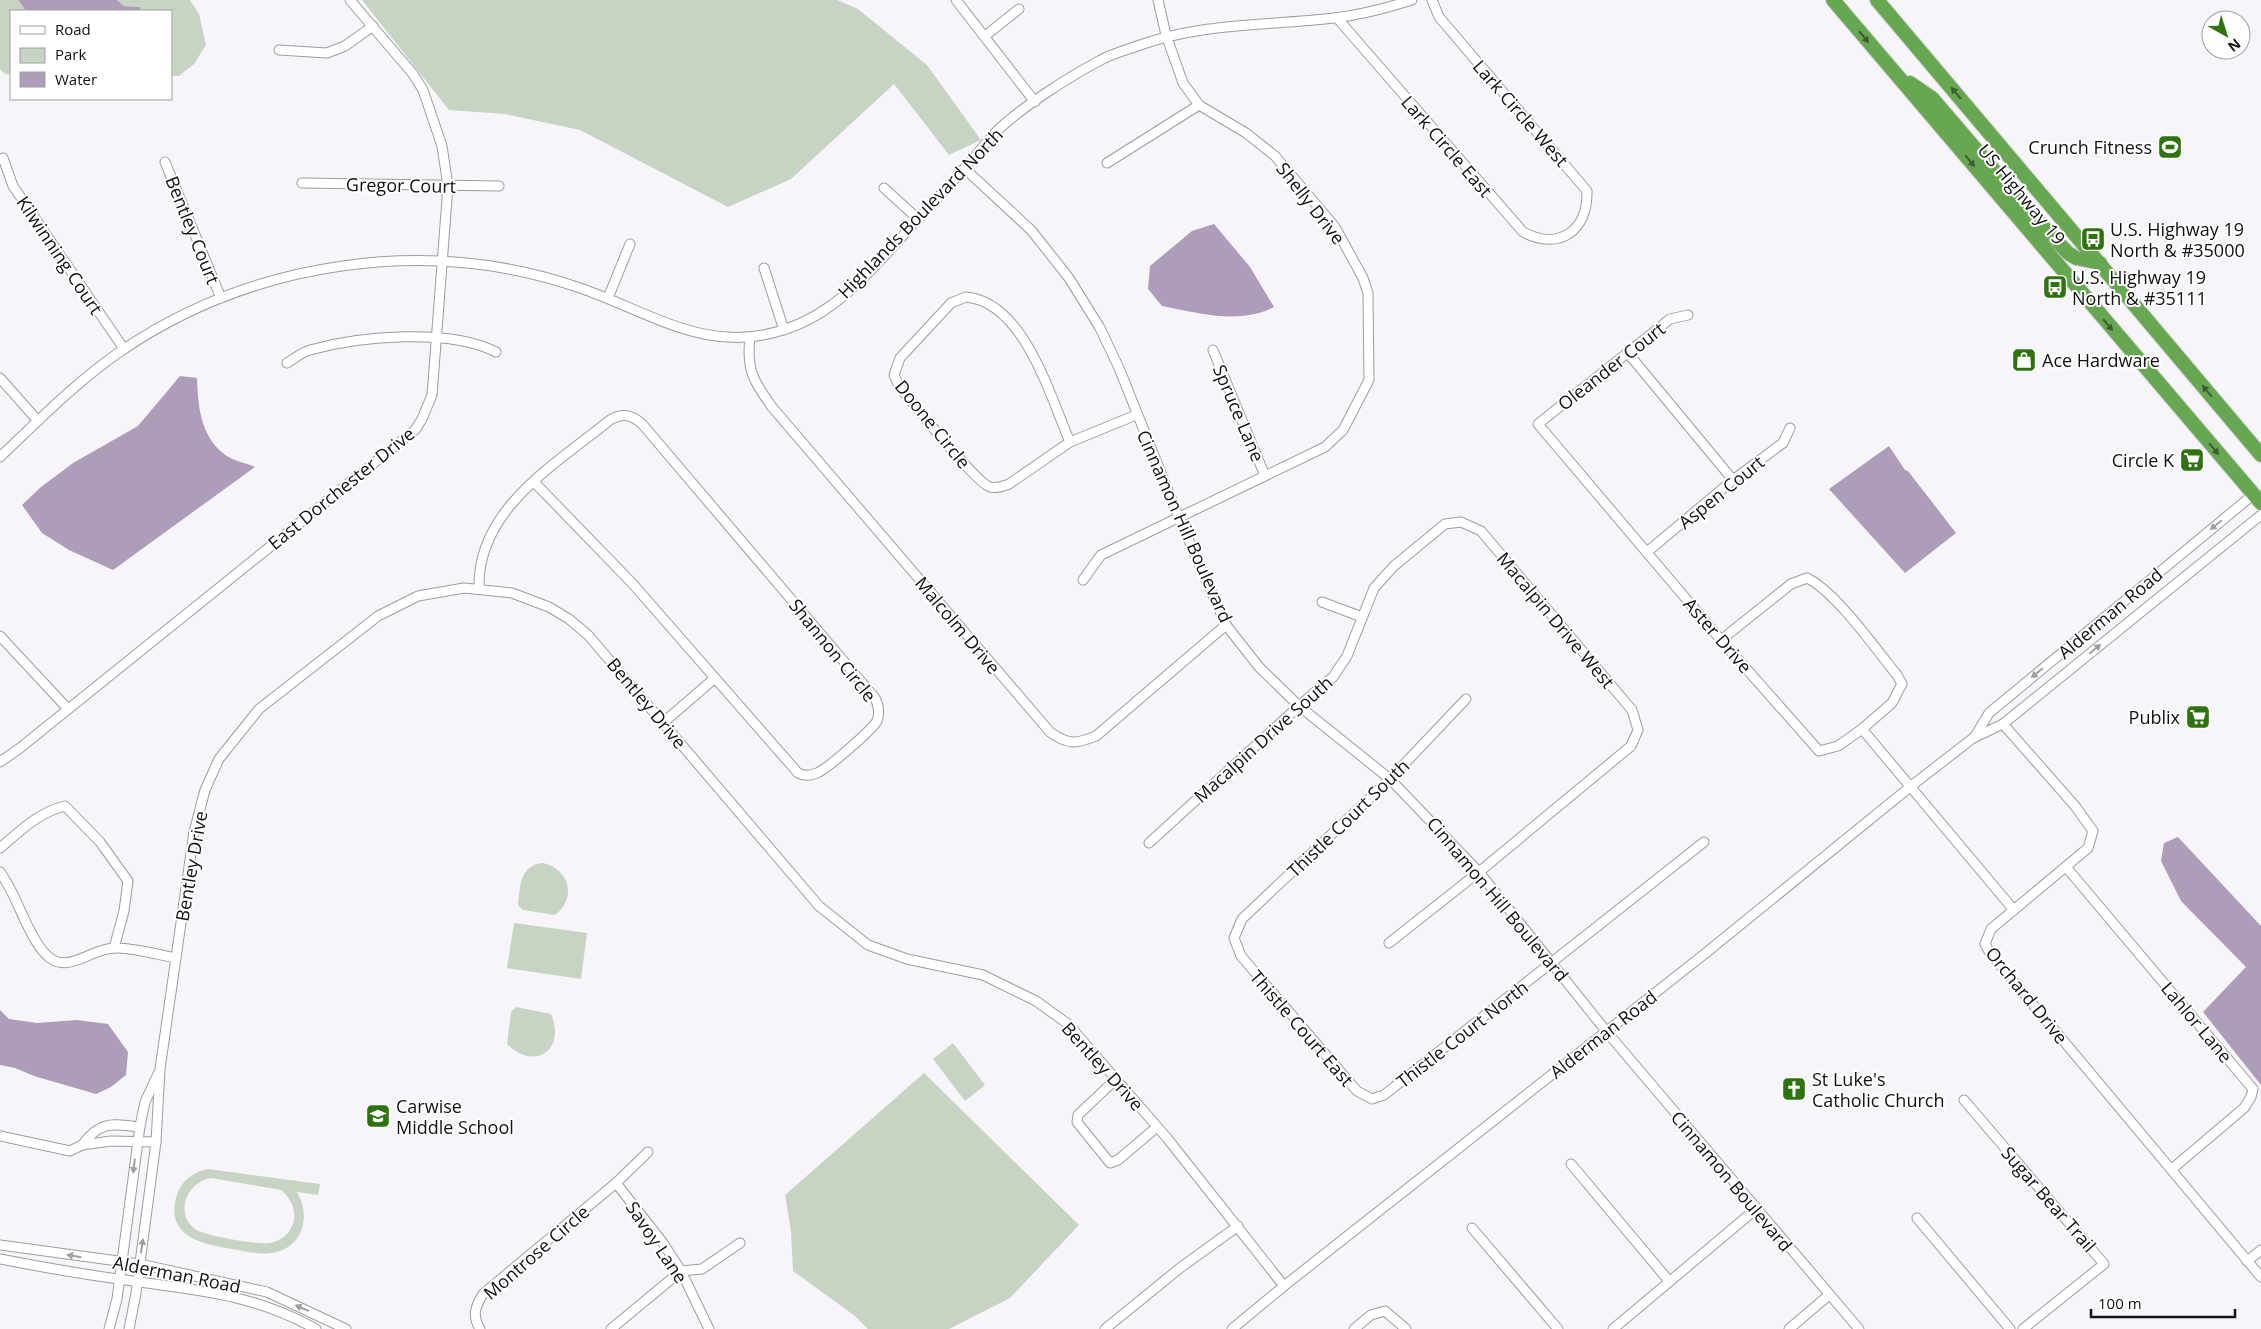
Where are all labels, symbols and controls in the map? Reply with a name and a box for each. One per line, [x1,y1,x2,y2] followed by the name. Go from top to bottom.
[10,10,172,100] legend
[2201,10,2251,60] north arrow
[55,19,91,39] text: Road
[1859,30,1870,43] one-way arrow
[2224,35,2245,56] text: N
[55,44,86,64] text: Park
[1468,55,1574,171] street label: Lark Circle West
[55,69,97,89] text: Water
[1950,87,1961,100] one-way arrow
[1396,90,1498,202] street label: Lark Circle East
[832,123,1008,303] street label: Highlands Boulevard North
[2157,134,2183,160] sports icon: Crunch Fitness
[2028,135,2152,159] place label: Crunch Fitness
[1973,139,2071,249] street label: US Highway 19
[1964,154,1975,167] one-way arrow
[1271,157,1351,249] street label: Shelly Drive
[160,172,226,288] street label: Bentley Court
[346,172,456,198] street label: Gregor Court
[12,191,108,319] street label: Kilwinning Court
[2110,217,2245,262] place label: U.S. Highway 19 North & #35000
[2080,226,2106,252] bus stop icon: U.S. Highway 19 North & #35000
[2072,265,2207,310] place label: U.S. Highway 19 North & #35111
[2042,274,2068,300] bus stop icon: U.S. Highway 19 North & #35111
[1552,317,1670,415] street label: Oleander Court
[2103,318,2114,331] one-way arrow
[2011,347,2037,373] shop icon: Ace Hardware
[2042,348,2160,372] place label: Ace Hardware
[1208,361,1270,465] street label: Spruce Lane
[890,375,976,473] street label: Doone Circle
[2202,385,2213,398] one-way arrow
[263,421,419,555] street label: East Dorchester Drive
[1132,426,1238,626] street label: Cinnamon Hill Boulevard
[2208,442,2220,454] one-way arrow
[2179,447,2205,473] supermarket icon: Circle K
[2112,448,2175,472] place label: Circle K
[1673,450,1769,534] street label: Aspen Court
[2210,520,2223,531] one-way arrow
[1492,547,1620,693] street label: Macalpin Drive West
[2053,562,2167,664] street label: Alderman Road
[910,571,1006,679] street label: Malcolm Drive
[1679,592,1757,678] street label: Aster Drive
[784,593,882,707] street label: Shannon Circle
[2088,644,2101,655] one-way arrow
[602,653,692,753] street label: Bentley Drive
[2031,668,2044,679] one-way arrow
[1189,670,1337,808] street label: Macalpin Drive South
[2185,704,2211,730] supermarket icon: Publix
[2129,705,2181,729] place label: Publix
[1282,754,1414,882] street label: Thistle Court South
[169,809,213,923] street label: Bentley Drive
[1422,812,1574,986] street label: Cinnamon Hill Boulevard
[1981,942,2073,1048] street label: Orchard Drive
[1245,965,1359,1091] street label: Thistle Court East
[1391,975,1533,1093] street label: Thistle Court North
[2156,977,2238,1067] street label: Lahlor Lane
[1544,985,1662,1083] street label: Alderman Road
[1057,1016,1149,1116] street label: Bentley Drive
[1812,1067,1944,1112] place label: St Luke's Catholic Church
[1781,1076,1807,1102] church icon: St Luke's Catholic Church
[396,1094,514,1139] place label: Carwise Middle School
[365,1103,391,1129] school or university icon: Carwise Middle School
[1666,1106,1798,1256] street label: Cinnamon Boulevard
[1996,1141,2102,1257] street label: Sugar Bear Trail
[130,1158,138,1174] one-way arrow
[621,1196,693,1288] street label: Savoy Lane
[478,1199,594,1305] street label: Montrose Circle
[138,1238,146,1254] one-way arrow
[111,1250,243,1298] street label: Alderman Road
[66,1252,82,1260] one-way arrow
[2091,1286,2235,1318] scale bar
[2098,1293,2142,1313] text: 100 m
[295,1303,309,1311] one-way arrow

